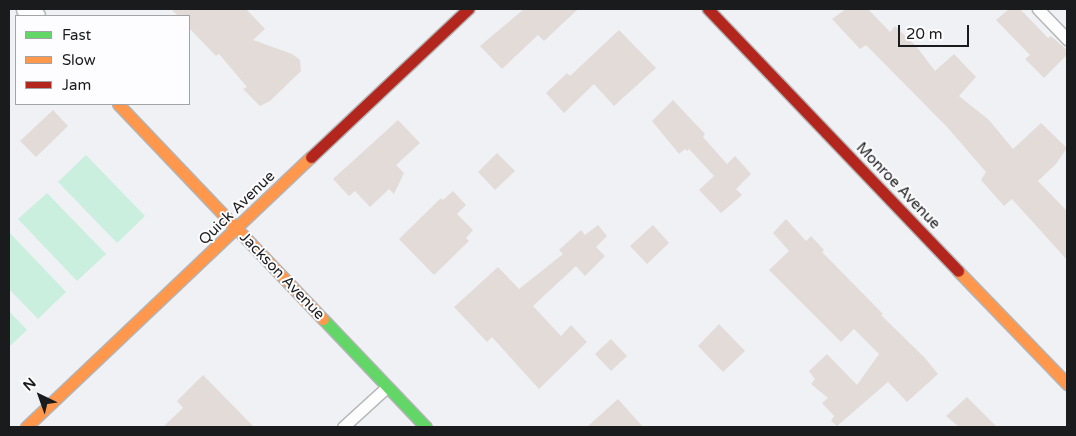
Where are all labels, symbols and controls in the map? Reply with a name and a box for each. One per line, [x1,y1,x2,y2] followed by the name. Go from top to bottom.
[15,15,190,105] legend
[901,15,972,47] scale bar
[906,25,943,43] text: 20 m
[62,26,91,44] text: Fast
[62,51,96,69] text: Slow
[62,76,91,94] text: Jam
[852,139,944,233] street label: Monroe Avenue
[195,167,279,249] street label: Quick Avenue
[236,229,328,323] street label: Jackson Avenue
[15,371,65,421] north arrow
[20,374,39,395] text: N

